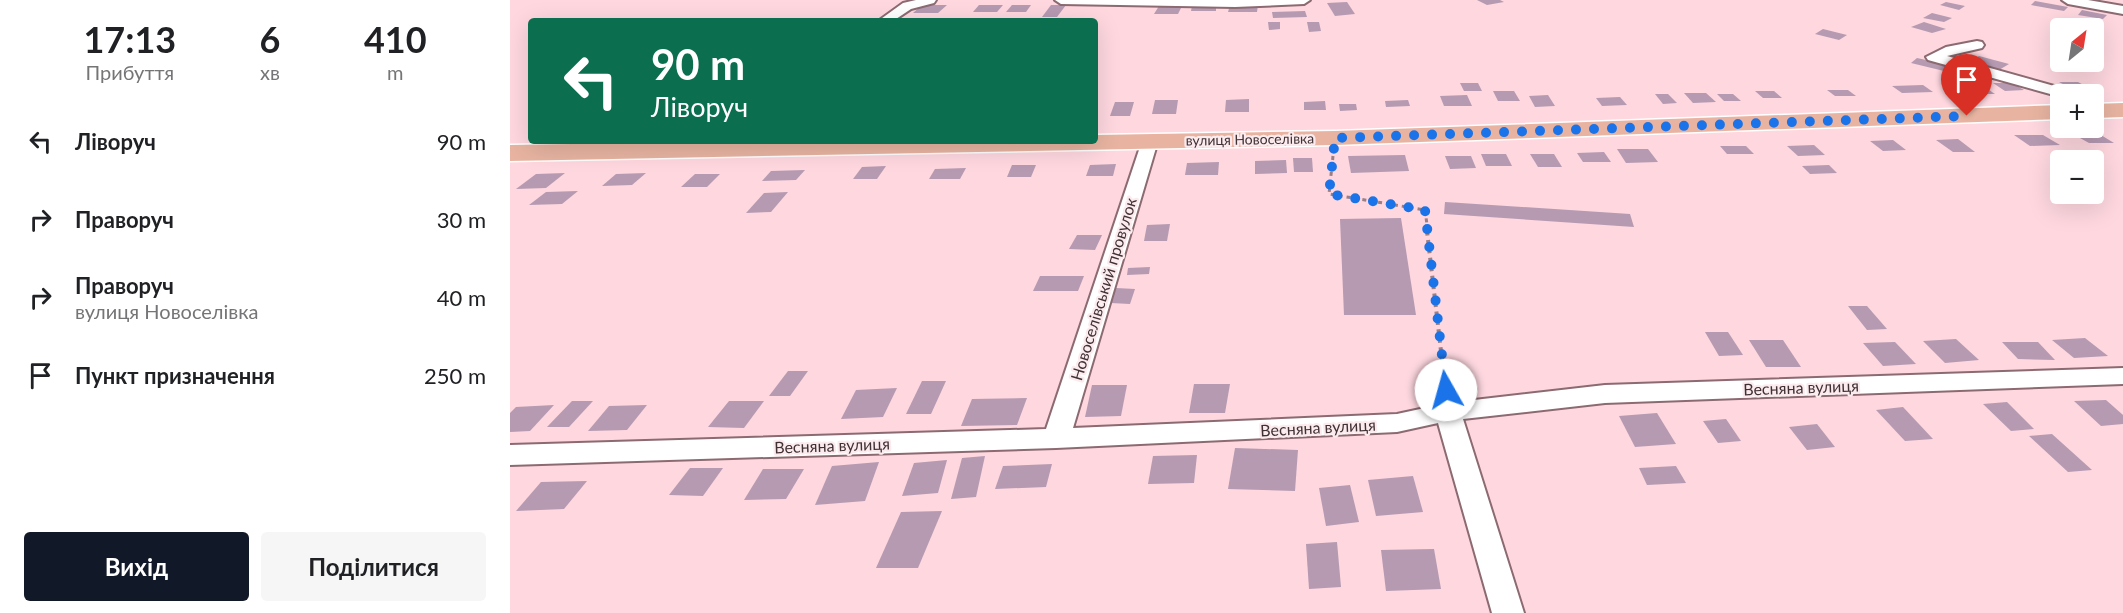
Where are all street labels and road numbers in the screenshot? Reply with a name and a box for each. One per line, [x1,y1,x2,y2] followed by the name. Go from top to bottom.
[1186,129,1314,149] street label: вулиця Новоселівка
[1066,195,1140,383] street label: Новоселівський провулок
[1743,375,1859,399] street label: Весняна вулиця
[1260,414,1376,440] street label: Весняна вулиця
[774,433,890,457] street label: Весняна вулиця

